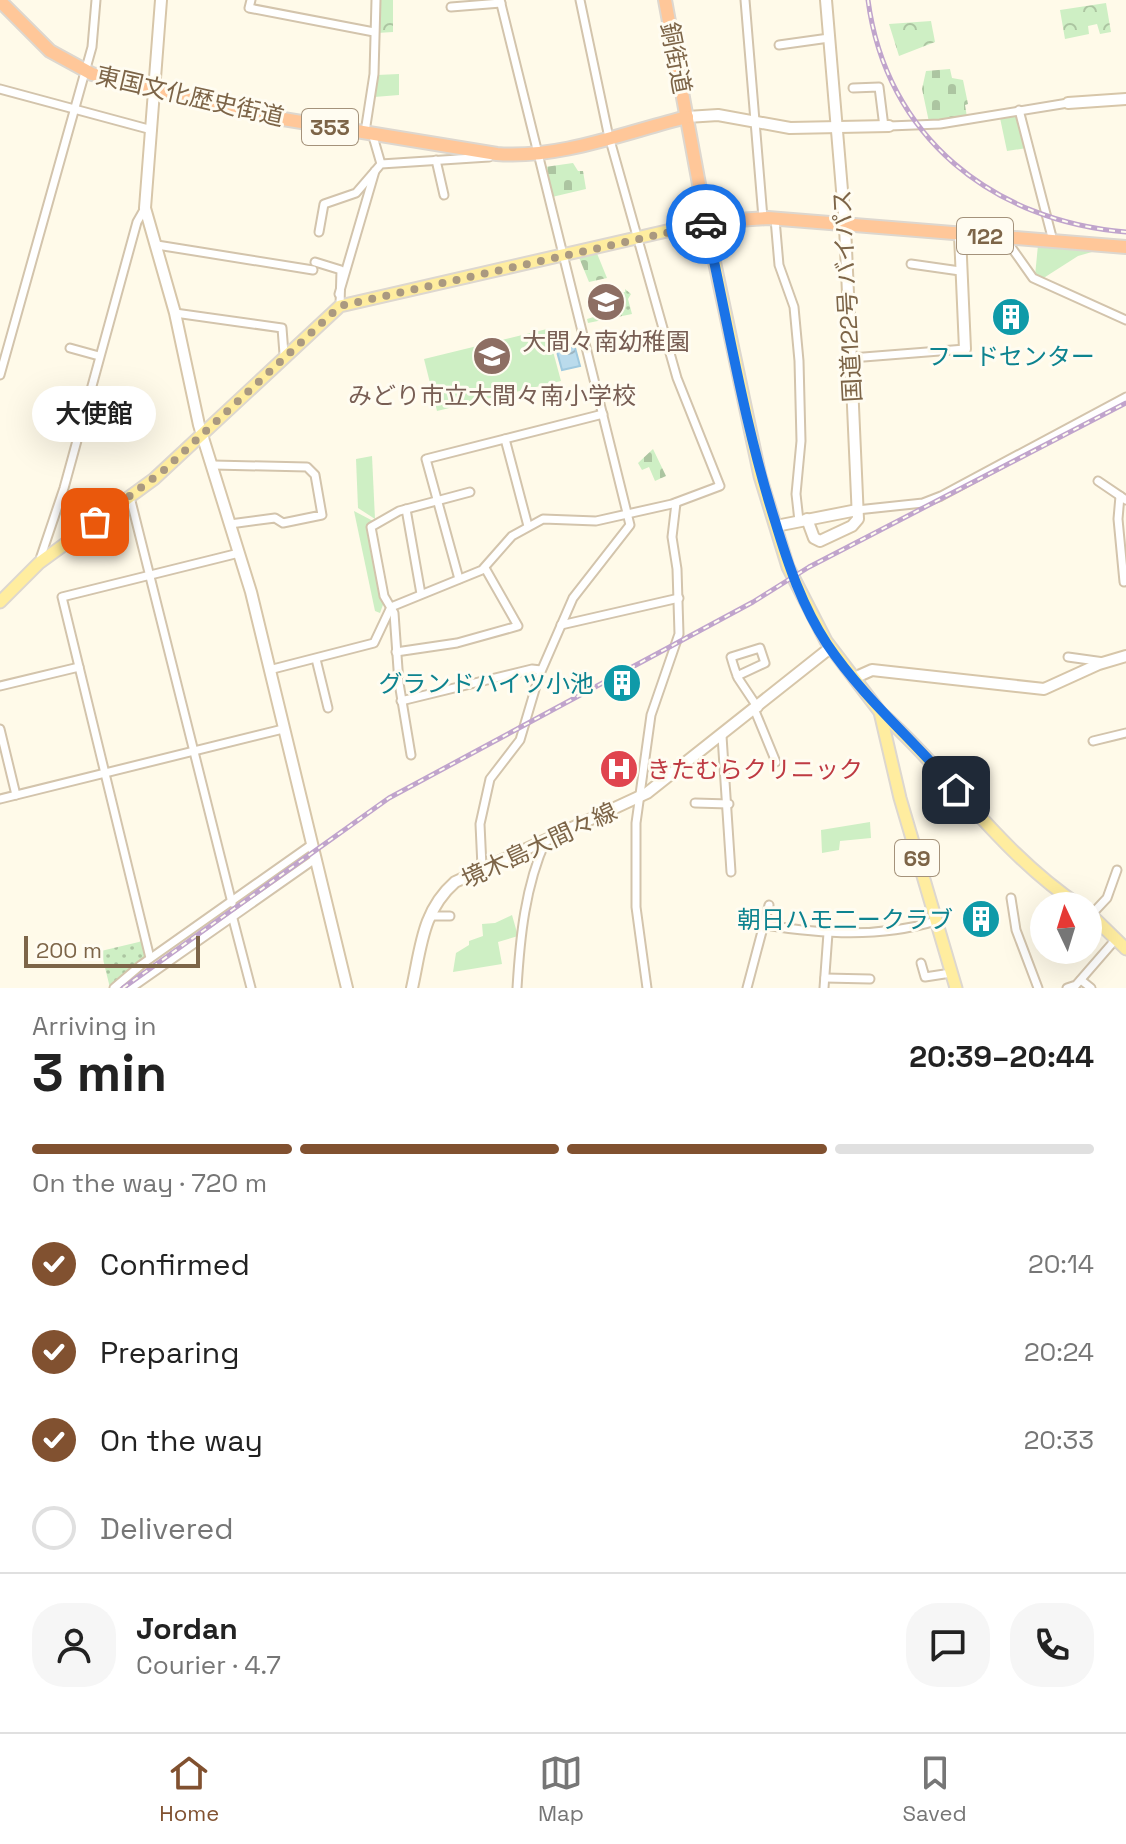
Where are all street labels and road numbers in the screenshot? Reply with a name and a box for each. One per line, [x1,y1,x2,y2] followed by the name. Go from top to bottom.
[654,20,698,96] street label: 銅街道
[93,59,287,133] street label: 東国文化歴史街道
[302,109,358,145] road number: 353
[826,189,868,403] street label: 国道122号 バイパス
[957,218,1013,254] road number: 122
[456,795,622,895] street label: 境木島大間々線
[895,840,939,876] road number: 69

